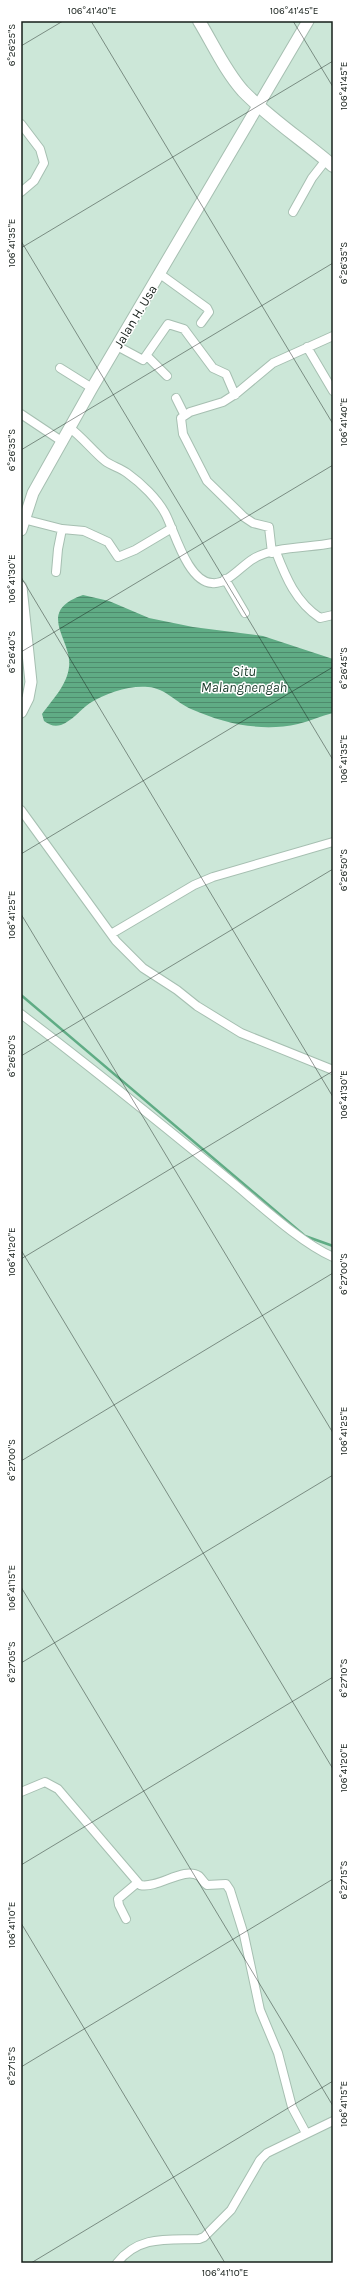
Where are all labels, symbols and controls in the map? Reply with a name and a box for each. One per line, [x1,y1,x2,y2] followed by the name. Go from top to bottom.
[68,5,116,17] text: 106°41'40"E
[270,5,318,17] text: 106°41'45"E
[6,24,18,66] text: 6°26'25"S
[338,62,350,110] text: 106°41'45"E
[6,219,18,267] text: 106°41'35"E
[338,242,350,284] text: 6°26'35"S
[111,282,160,350] street label: Jalan H. Usa
[338,398,350,446] text: 106°41'40"E
[6,429,18,471] text: 6°26'35"S
[6,554,18,604] text: 106°41'30"E
[6,631,18,673] text: 6°26'40"S
[338,647,350,689] text: 6°26'45"S
[201,663,287,696] water label: Situ Malangnengah
[338,735,350,783] text: 106°41'35"E
[338,849,350,891] text: 6°26'50"S
[6,891,18,939] text: 106°41'25"E
[6,1035,18,1077] text: 6°26'50"S
[338,1070,350,1120] text: 106°41'30"E
[6,1227,18,1277] text: 106°41'20"E
[338,1253,350,1295] text: 6°27'00"S
[338,1407,350,1455] text: 106°41'25"E
[6,1439,18,1481] text: 6°27'00"S
[6,1565,18,1611] text: 106°41'15"E
[6,1641,18,1683] text: 6°27'05"S
[338,1658,350,1698] text: 6°27'10"S
[338,1743,350,1793] text: 106°41'20"E
[338,1860,350,1900] text: 6°27'15"S
[6,1902,18,1948] text: 106°41'10"E
[6,2046,18,2086] text: 6°27'15"S
[338,2081,350,2127] text: 106°41'15"E
[202,2267,248,2279] text: 106°41'10"E

